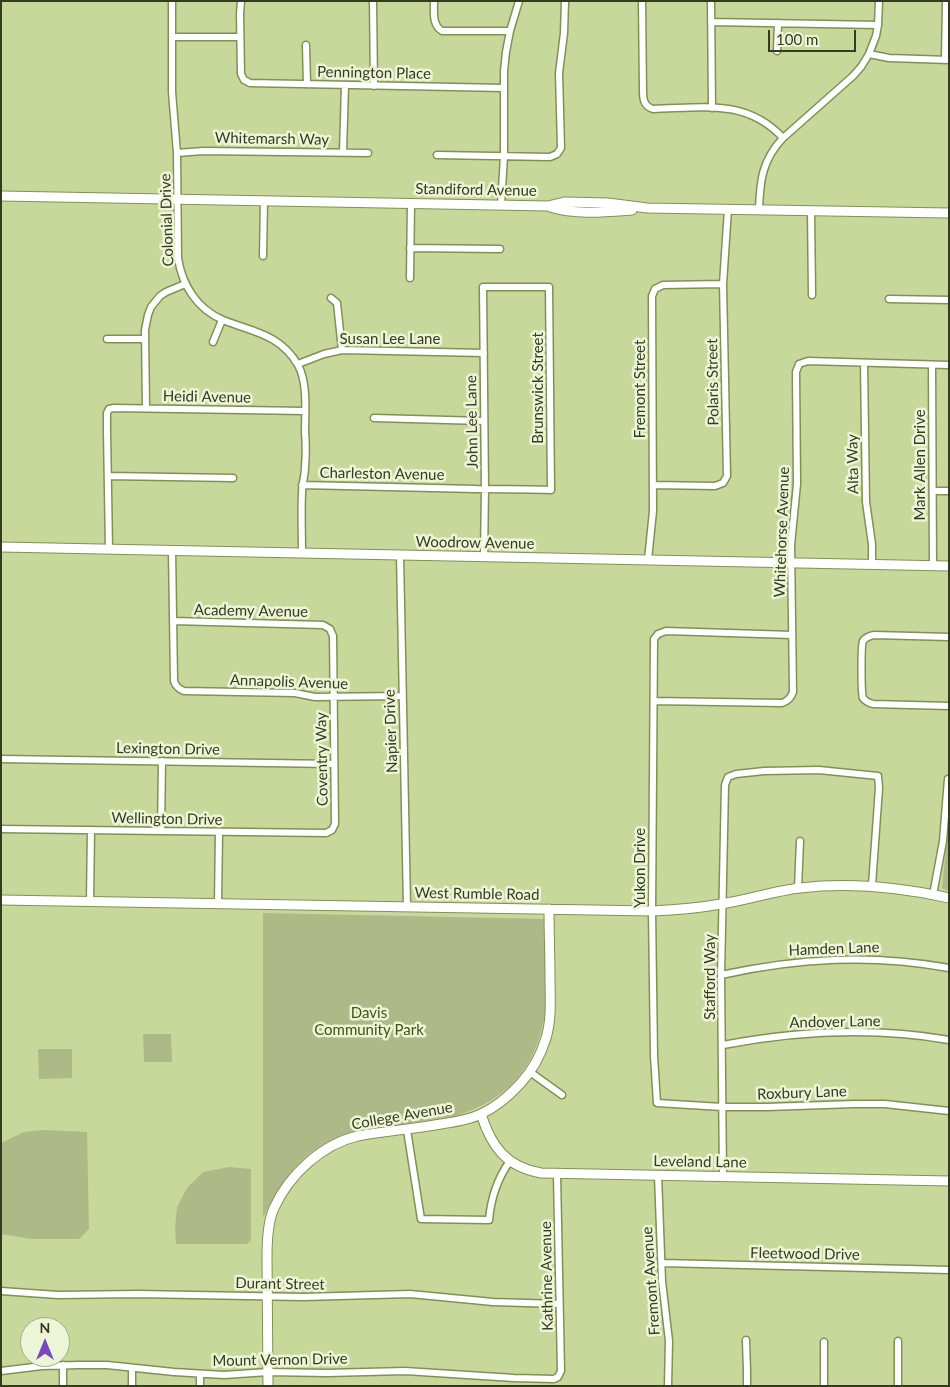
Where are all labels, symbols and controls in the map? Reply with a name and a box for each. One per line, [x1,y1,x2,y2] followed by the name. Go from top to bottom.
[770,20,858,52] scale bar
[776,30,818,48] text: 100 m
[317,63,431,83] street label: Pennington Place
[215,129,329,149] street label: Whitemarsh Way
[156,173,178,267] street label: Colonial Drive
[415,180,537,200] street label: Standiford Avenue
[340,330,440,348] street label: Susan Lee Lane
[529,332,547,444] street label: Brunswick Street
[703,338,723,426] street label: Polaris Street
[631,340,649,438] street label: Fremont Street
[462,375,482,469] street label: John Lee Lane
[163,387,251,407] street label: Heidi Avenue
[911,409,929,521] street label: Mark Allen Drive
[843,434,863,494] street label: Alta Way
[319,464,445,484] street label: Charleston Avenue
[771,466,793,598] street label: Whitehorse Avenue
[415,533,535,553] street label: Woodrow Avenue
[194,601,308,621] street label: Academy Avenue
[230,671,348,693] street label: Annapolis Avenue
[381,689,401,773] street label: Napier Drive
[312,712,332,806] street label: Coventry Way
[116,739,220,759] street label: Lexington Drive
[111,809,223,829] street label: Wellington Drive
[631,828,649,908] street label: Yukon Drive
[414,884,540,904] street label: West Rumble Road
[701,934,719,1020] street label: Stafford Way
[788,938,880,960] street label: Hamden Lane
[314,1004,424,1039] park label: Davis Community Park
[789,1012,881,1032] street label: Andover Lane
[757,1082,847,1104] street label: Roxbury Lane
[350,1098,454,1134] street label: College Avenue
[653,1152,747,1172] street label: Leveland Lane
[537,1221,557,1331] street label: Kathrine Avenue
[638,1226,664,1336] street label: Fremont Avenue
[750,1244,860,1264] street label: Fleetwood Drive
[235,1274,325,1294] street label: Durant Street
[20,1317,70,1367] north arrow
[40,1319,50,1336] text: N
[212,1350,348,1370] street label: Mount Vernon Drive

